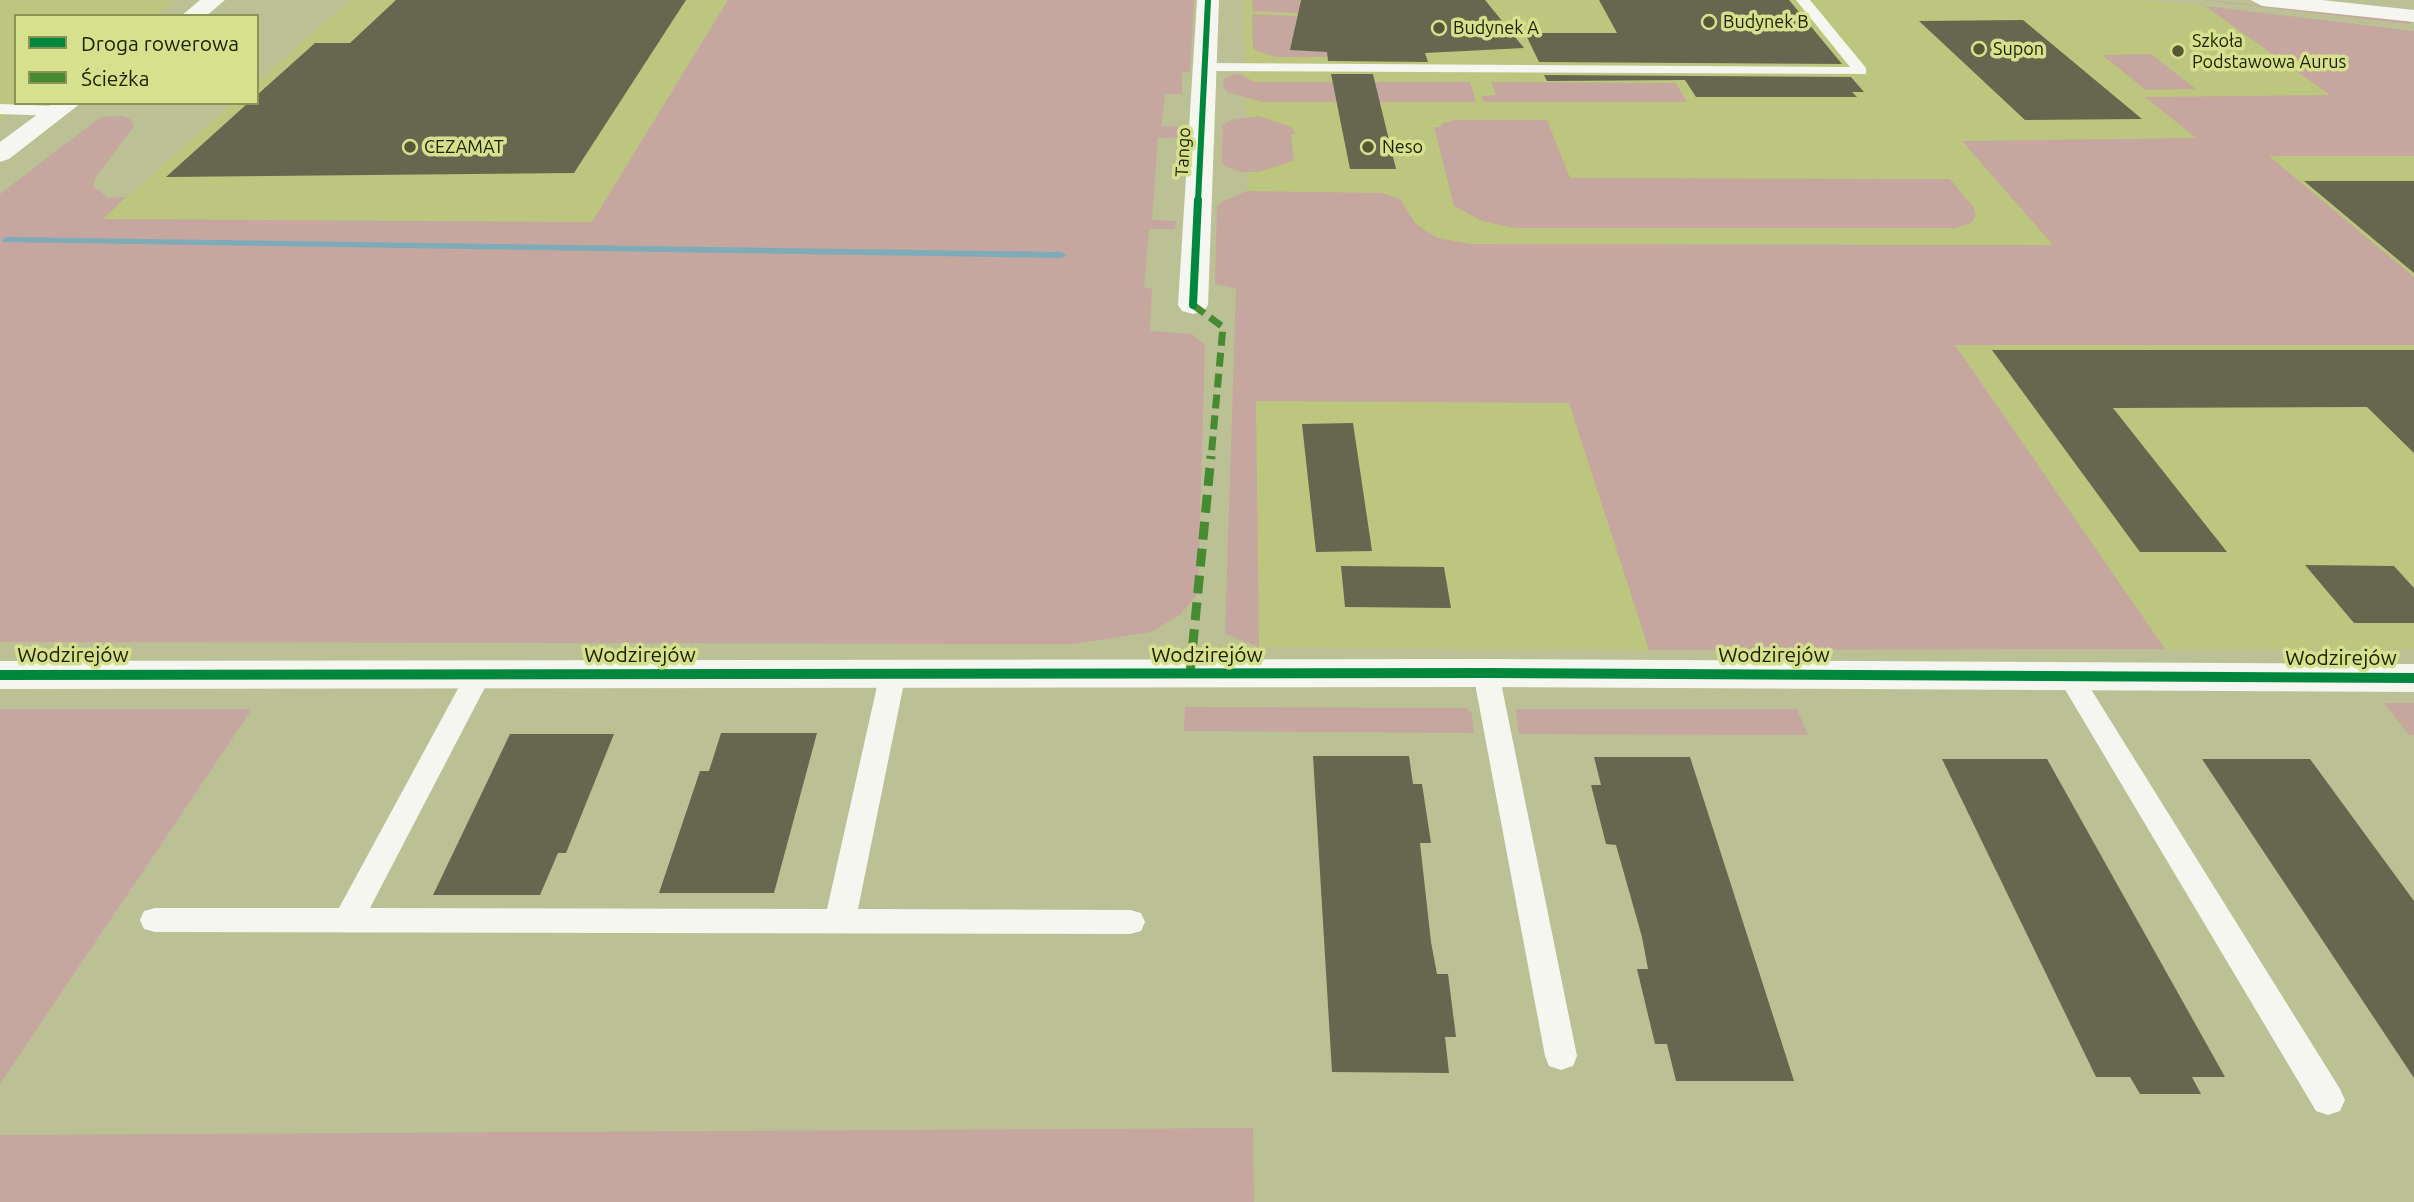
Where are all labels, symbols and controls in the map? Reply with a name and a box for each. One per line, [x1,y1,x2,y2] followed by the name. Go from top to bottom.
[1723,11,1809,33] place label: Budynek B
[14,14,259,105] legend
[1701,14,1717,30] marker: Budynek B
[1453,17,1539,39] place label: Budynek A
[1431,20,1447,36] marker: Budynek A
[2192,30,2346,72] place label: Szkoła Podstawowa Aurus
[81,31,239,55] text: Droga rowerowa
[1993,38,2044,60] place label: Supon
[1971,41,1987,57] marker: Supon
[2170,43,2186,59] marker: Szkoła Podstawowa Aurus
[81,66,150,90] text: Ścieżka
[1171,127,1195,177] street label: Tango
[424,136,504,158] place label: CEZAMAT
[1382,136,1423,158] place label: Neso
[402,139,418,155] marker: CEZAMAT
[1360,139,1376,155] marker: Neso
[17,642,129,668] street label: Wodzirejów
[584,642,696,668] street label: Wodzirejów
[1151,642,1263,668] street label: Wodzirejów
[1718,642,1830,668] street label: Wodzirejów
[2285,645,2397,671] street label: Wodzirejów

